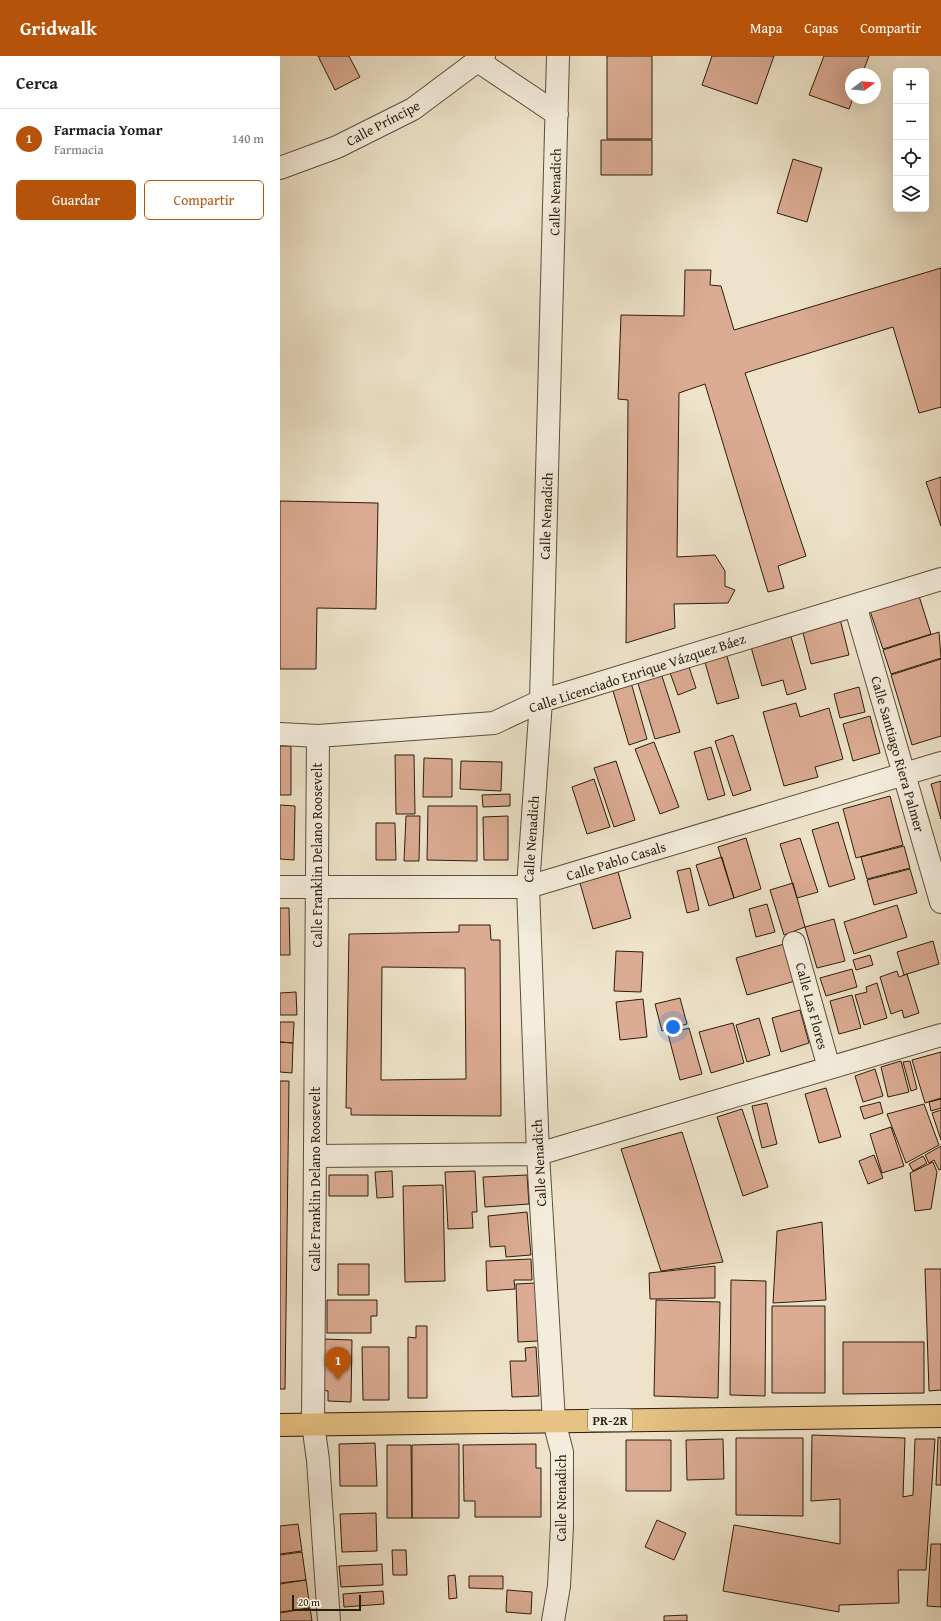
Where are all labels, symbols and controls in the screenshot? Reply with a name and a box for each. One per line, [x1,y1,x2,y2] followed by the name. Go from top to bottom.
[20,14,97,42] text: Gridwalk
[750,18,782,38] text: Mapa
[804,18,838,38] text: Capas
[860,18,921,38] text: Compartir
[845,68,881,104] north arrow
[893,68,929,212] map controls
[893,68,929,104] button: +
[16,70,58,95] text: Cerca
[343,95,424,151] street label: Calle Príncipe
[893,104,929,140] button: −
[54,119,163,140] text: Farmacia Yomar
[26,129,32,148] text: 1
[232,129,264,148] text: 140 m
[54,140,104,159] text: Farmacia
[893,140,929,176] button: locate
[544,148,566,236] street label: Calle Nenadich
[893,176,929,212] button: layers
[16,180,136,220] button: Guardar
[144,180,264,220] button: Compartir
[534,472,558,560] street label: Calle Nenadich
[526,628,748,718] street label: Calle Licenciado Enrique Vázquez Báez
[866,674,930,835] street label: Calle Santiago Riera Palmer
[307,763,327,947] street label: Calle Franklin Delano Roosevelt
[518,795,544,883] street label: Calle Nenadich
[564,836,668,886] street label: Calle Pablo Casals
[791,960,833,1052] street label: Calle Las Flores
[663,1017,683,1037] your location
[305,1087,325,1271] street label: Calle Franklin Delano Roosevelt
[527,1119,551,1207] street label: Calle Nenadich
[325,1347,351,1380] pin: 1
[588,1409,632,1431] road number: PR-2R
[551,1454,571,1542] street label: Calle Nenadich
[292,1593,361,1612] scale bar
[298,1594,320,1610] text: 20 m

